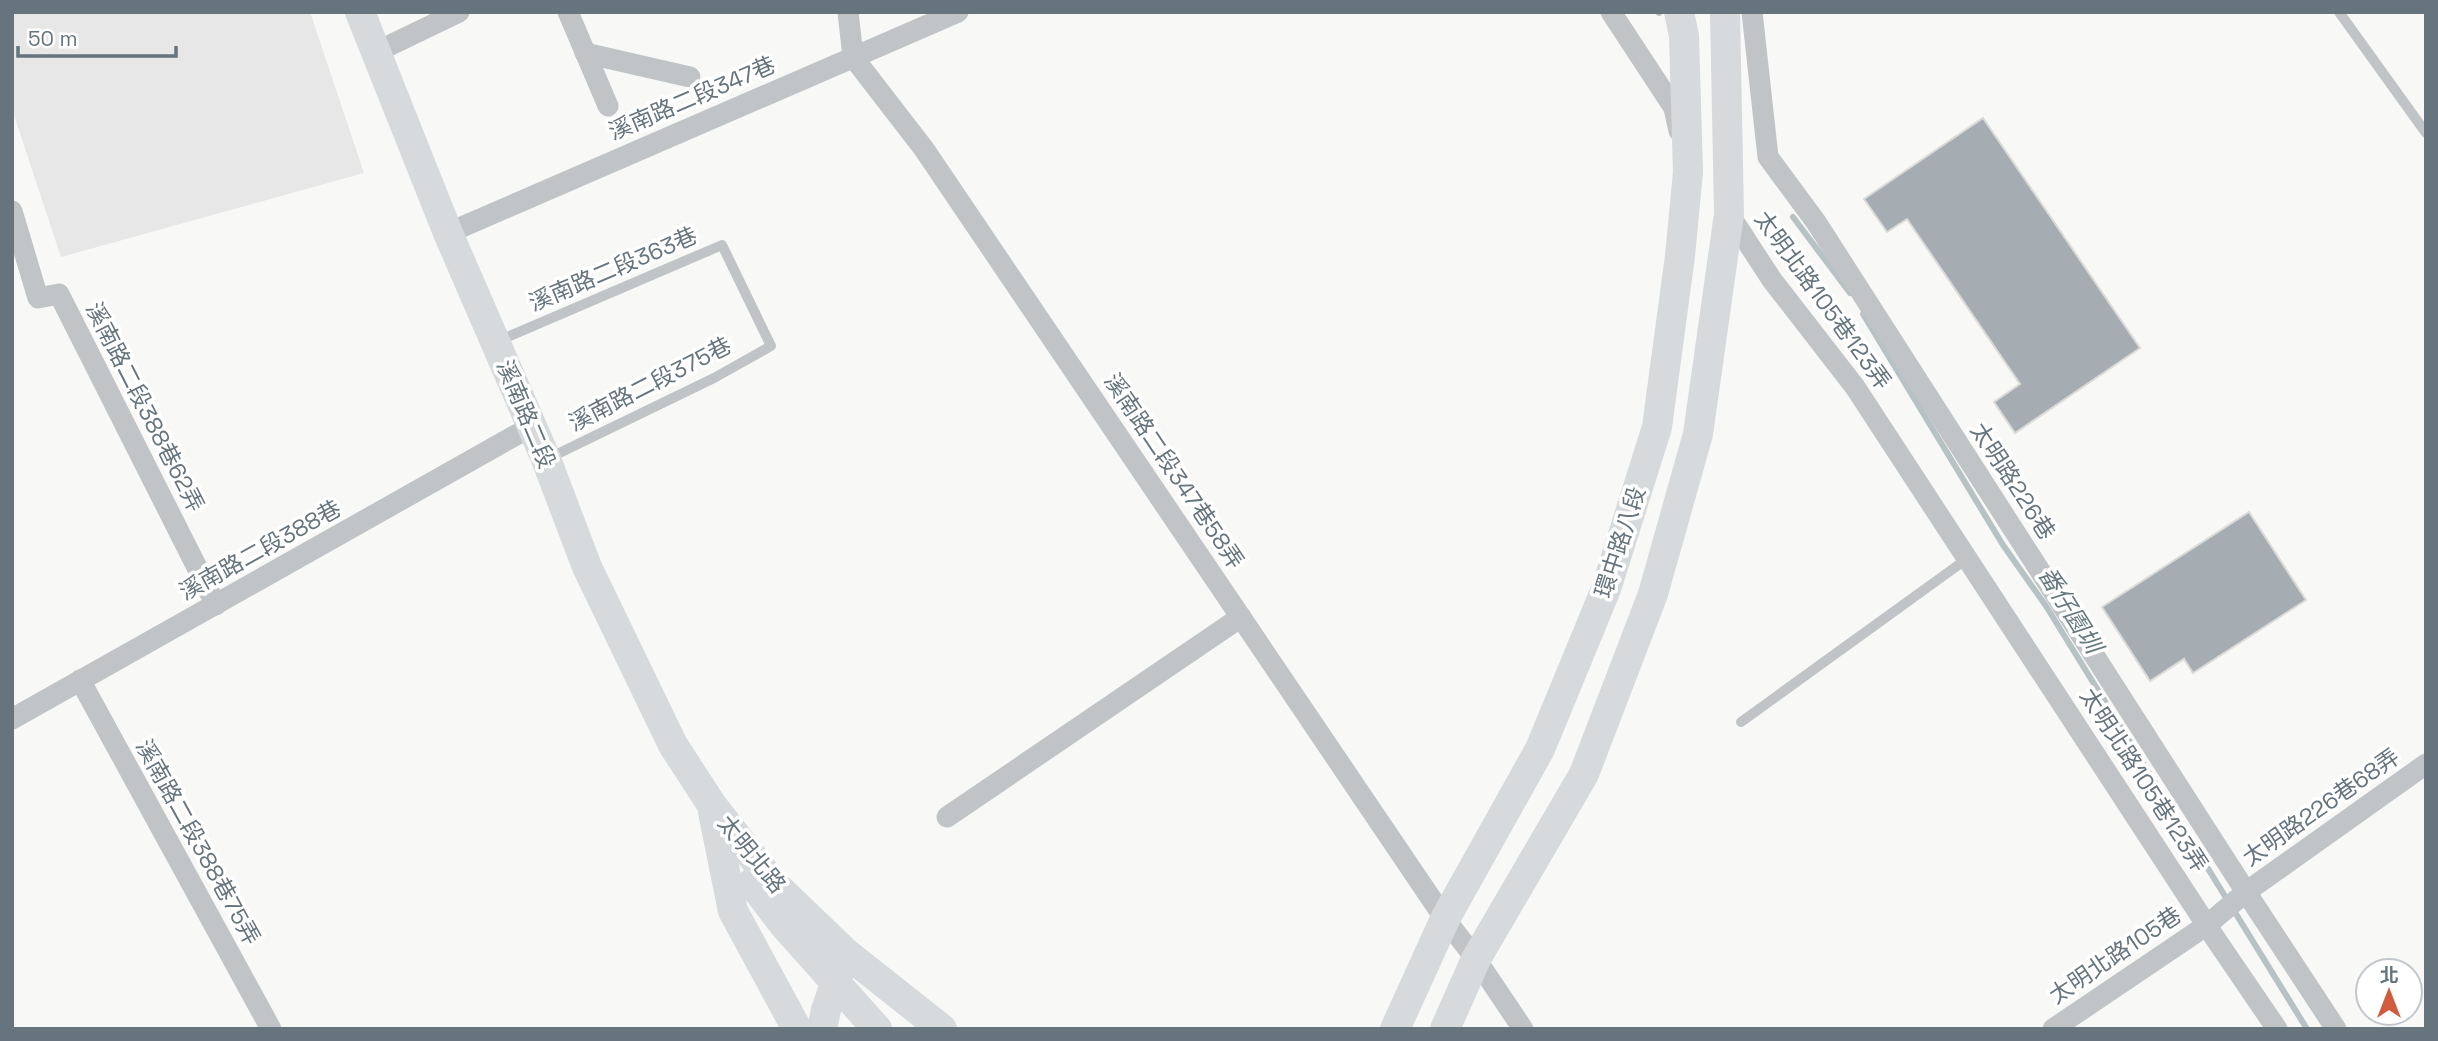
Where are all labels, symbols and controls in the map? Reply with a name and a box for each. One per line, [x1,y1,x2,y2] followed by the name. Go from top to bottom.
[18,14,175,58] scale bar
[28,25,78,52] text: 50 m
[604,49,780,147] street label: 溪南路二段347巷
[1748,205,1898,395] street label: 太明北路105巷123弄
[524,220,702,318] street label: 溪南路二段363巷
[79,297,211,517] street label: 溪南路二段388巷62弄
[564,330,736,438] street label: 溪南路二段375巷
[490,355,562,473] street label: 溪南路二段
[1097,367,1251,575] street label: 溪南路二段347巷58弄
[1964,417,2062,545] street label: 太明路226巷
[1588,483,1652,601] street label: 環中路八段
[174,493,346,607] street label: 溪南路二段388巷
[2032,561,2111,661] water label: 番仔園圳
[2073,682,2215,878] street label: 太明北路105巷123弄
[129,734,267,950] street label: 溪南路二段388巷75弄
[2237,742,2405,872] street label: 太明路226巷68弄
[711,809,793,899] street label: 太明北路
[2043,900,2187,1010] street label: 太明北路105巷
[2354,957,2424,1027] north arrow
[2379,963,2399,988] text: 北

